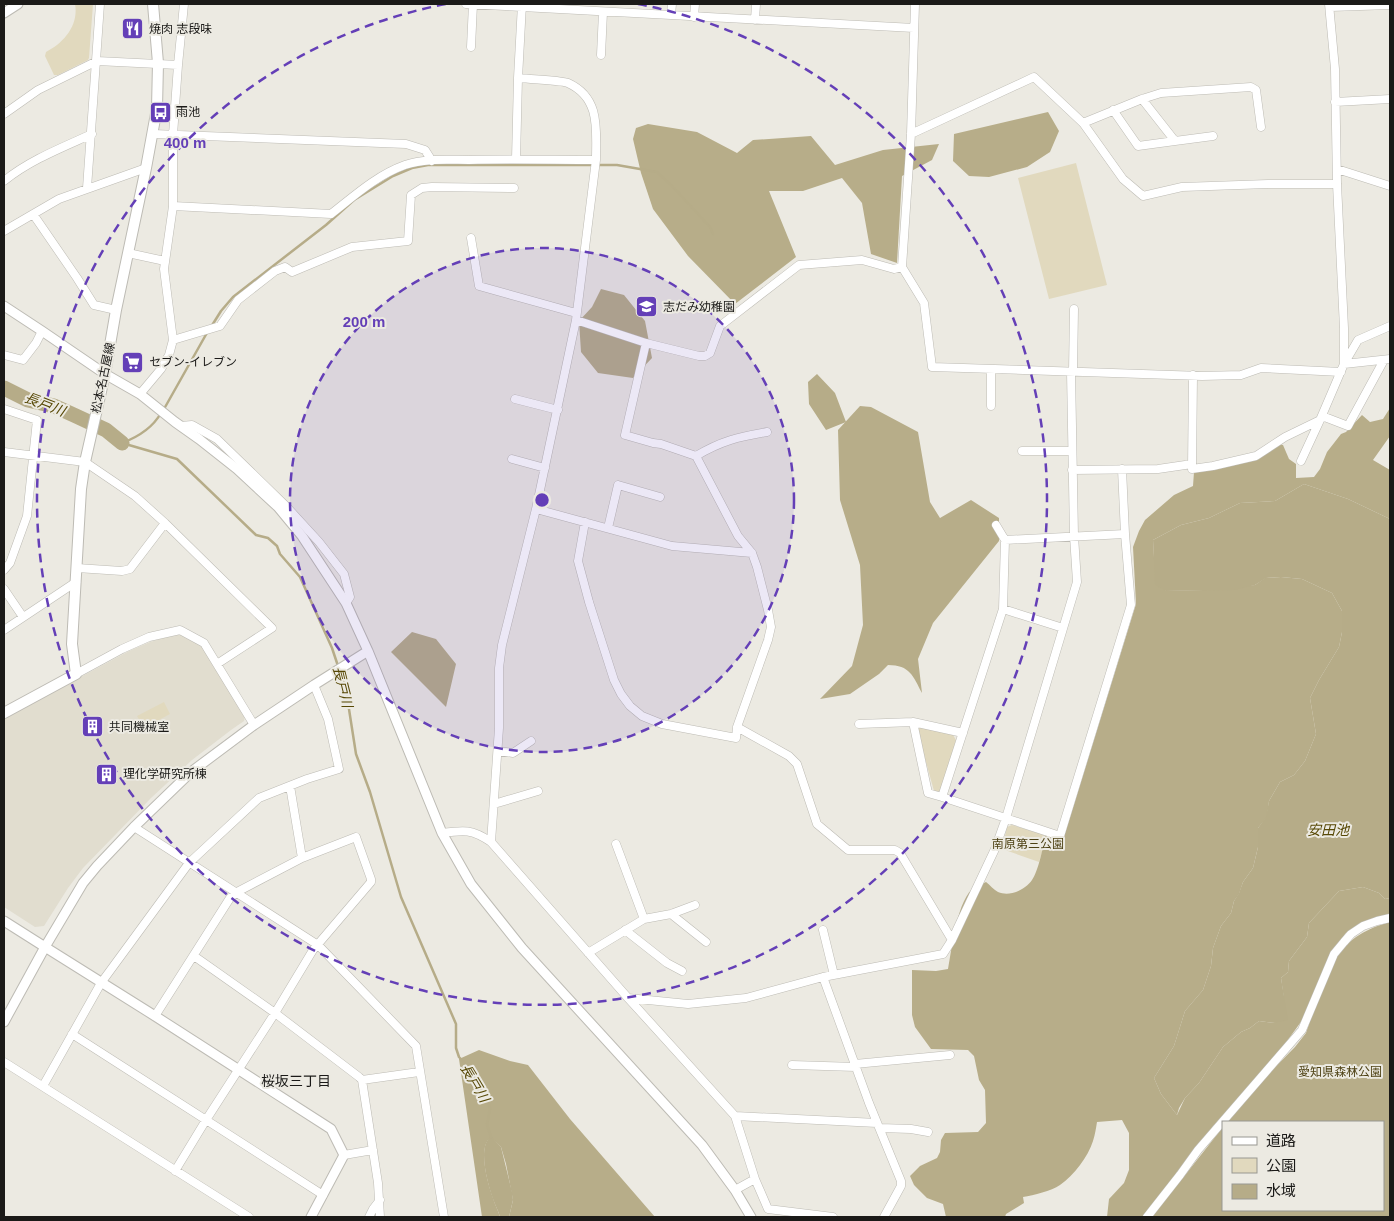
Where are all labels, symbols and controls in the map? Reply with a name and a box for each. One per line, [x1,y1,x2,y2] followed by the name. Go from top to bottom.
[121,17,145,41] restaurant icon: 焼肉 志段味
[149,22,212,36] place label: 焼肉 志段味
[148,100,172,124] bus stop icon: 雨池
[176,105,200,119] place label: 雨池
[164,134,206,151] text: 400 m
[635,295,659,319] school or university icon: 志だみ幼稚園
[663,300,735,314] place label: 志だみ幼稚園
[343,313,385,330] text: 200 m
[89,341,117,415] street label: 松本名古屋線
[121,350,145,374] supermarket icon: セブン-イレブン
[149,355,237,369] place label: セブン-イレブン
[23,389,69,420] water label: 長戸川
[533,491,551,509] centre of rings
[330,665,356,711] water label: 長戸川
[81,715,105,739] building icon: 共同機械室
[109,720,169,734] place label: 共同機械室
[95,762,119,786] building icon: 理化学研究所棟
[123,767,207,781] place label: 理化学研究所棟
[1307,822,1351,838] water label: 安田池
[992,837,1064,851] park label: 南原第三公園
[457,1061,494,1107] water label: 長戸川
[1298,1065,1382,1079] park label: 愛知県森林公園
[261,1073,331,1089] district label: 桜坂三丁目
[1222,1121,1384,1211] legend
[1266,1132,1296,1149] text: 道路
[1266,1157,1296,1174] text: 公園
[1266,1182,1296,1199] text: 水域

